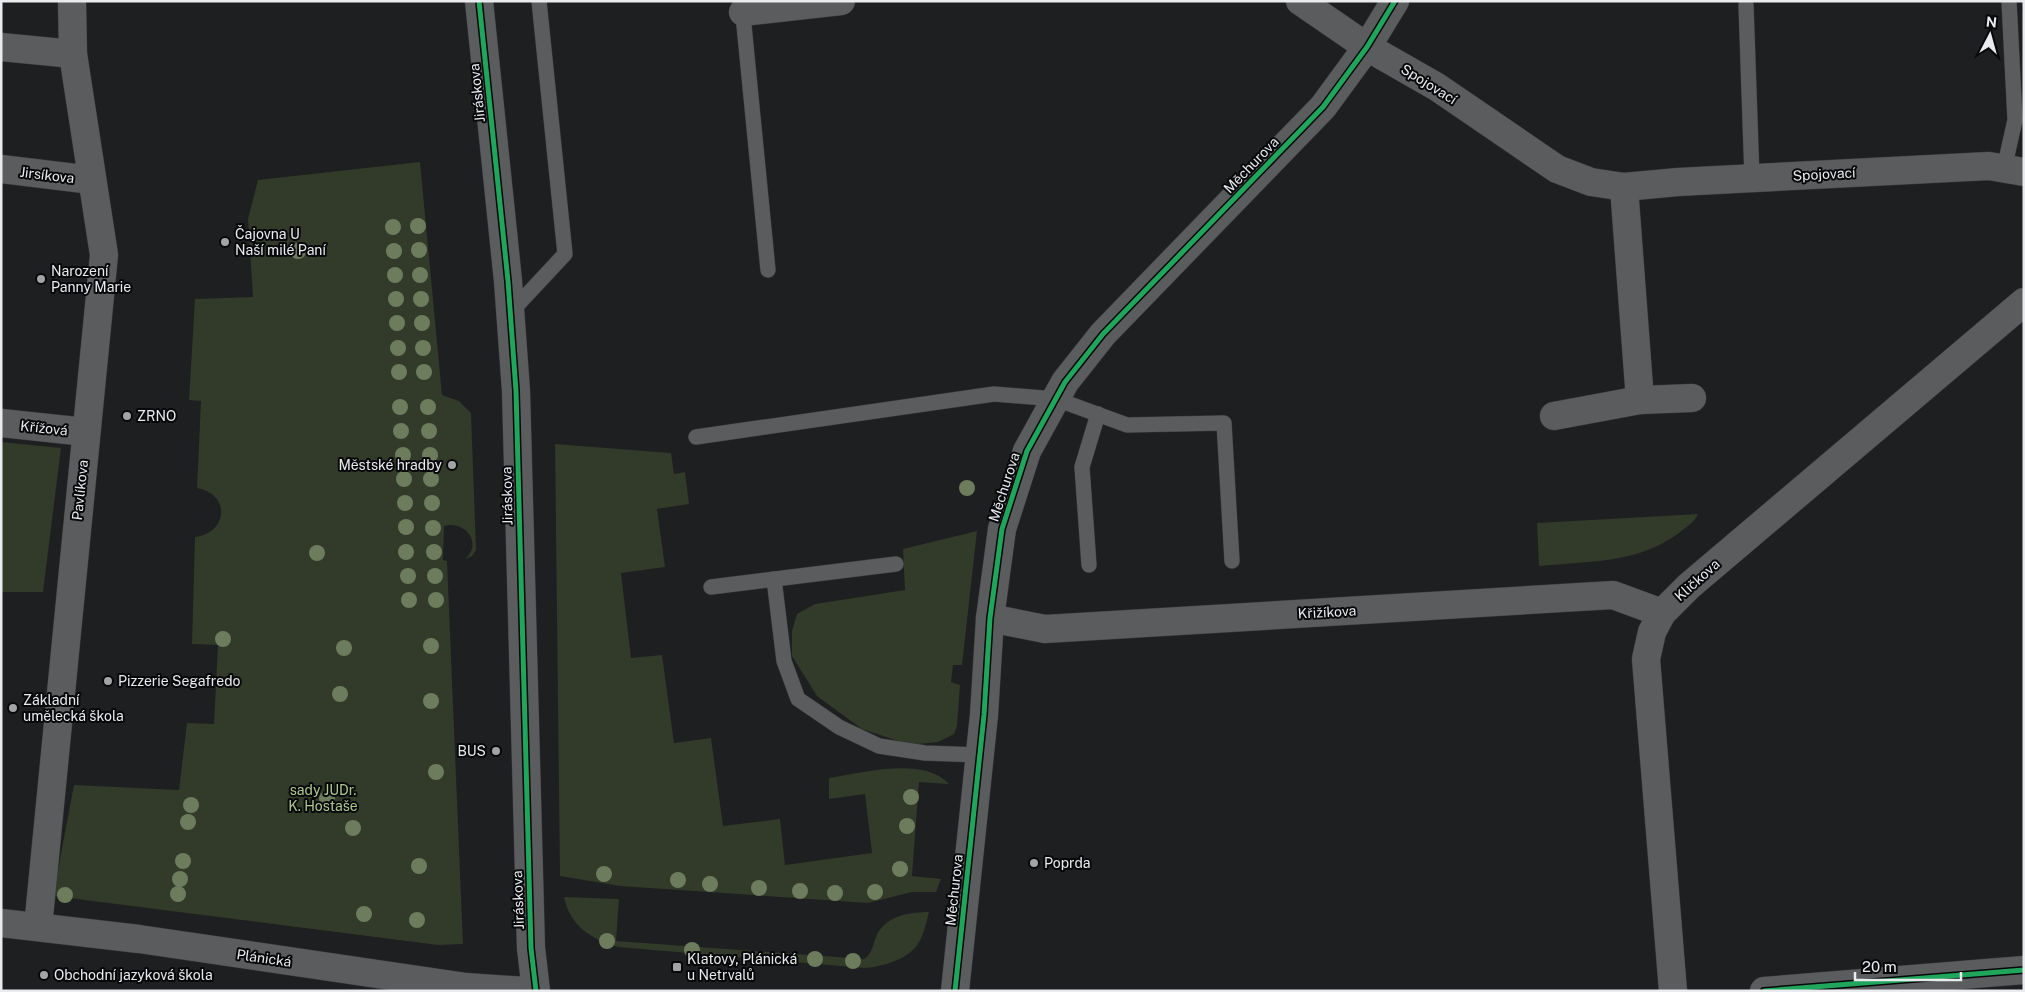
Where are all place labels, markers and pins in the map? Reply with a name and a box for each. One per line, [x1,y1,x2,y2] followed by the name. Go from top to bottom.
[235,225,326,258] place label: Čajovna U Naší milé Paní
[219,236,231,248] marker: Čajovna U Naší milé Paní
[51,263,131,295] place label: Narození Panny Marie
[35,273,47,285] marker: Narození Panny Marie
[137,408,176,424] place label: ZRNO
[121,410,133,422] marker: ZRNO
[338,457,443,473] place label: Městské hradby
[446,459,458,471] marker: Městské hradby
[118,673,240,689] place label: Pizzerie Segafredo
[102,675,114,687] marker: Pizzerie Segafredo
[23,692,124,724] place label: Základní umělecká škola
[7,702,19,714] marker: Základní umělecká škola
[457,743,486,759] place label: BUS
[490,745,502,757] marker: BUS
[1044,855,1091,871] place label: Poprda
[1028,857,1040,869] marker: Poprda
[687,951,797,983] place label: Klatovy, Plánická u Netrvalů
[671,961,683,973] marker: Klatovy, Plánická u Netrvalů
[54,967,213,983] place label: Obchodní jazyková škola
[38,969,50,981] marker: Obchodní jazyková škola

